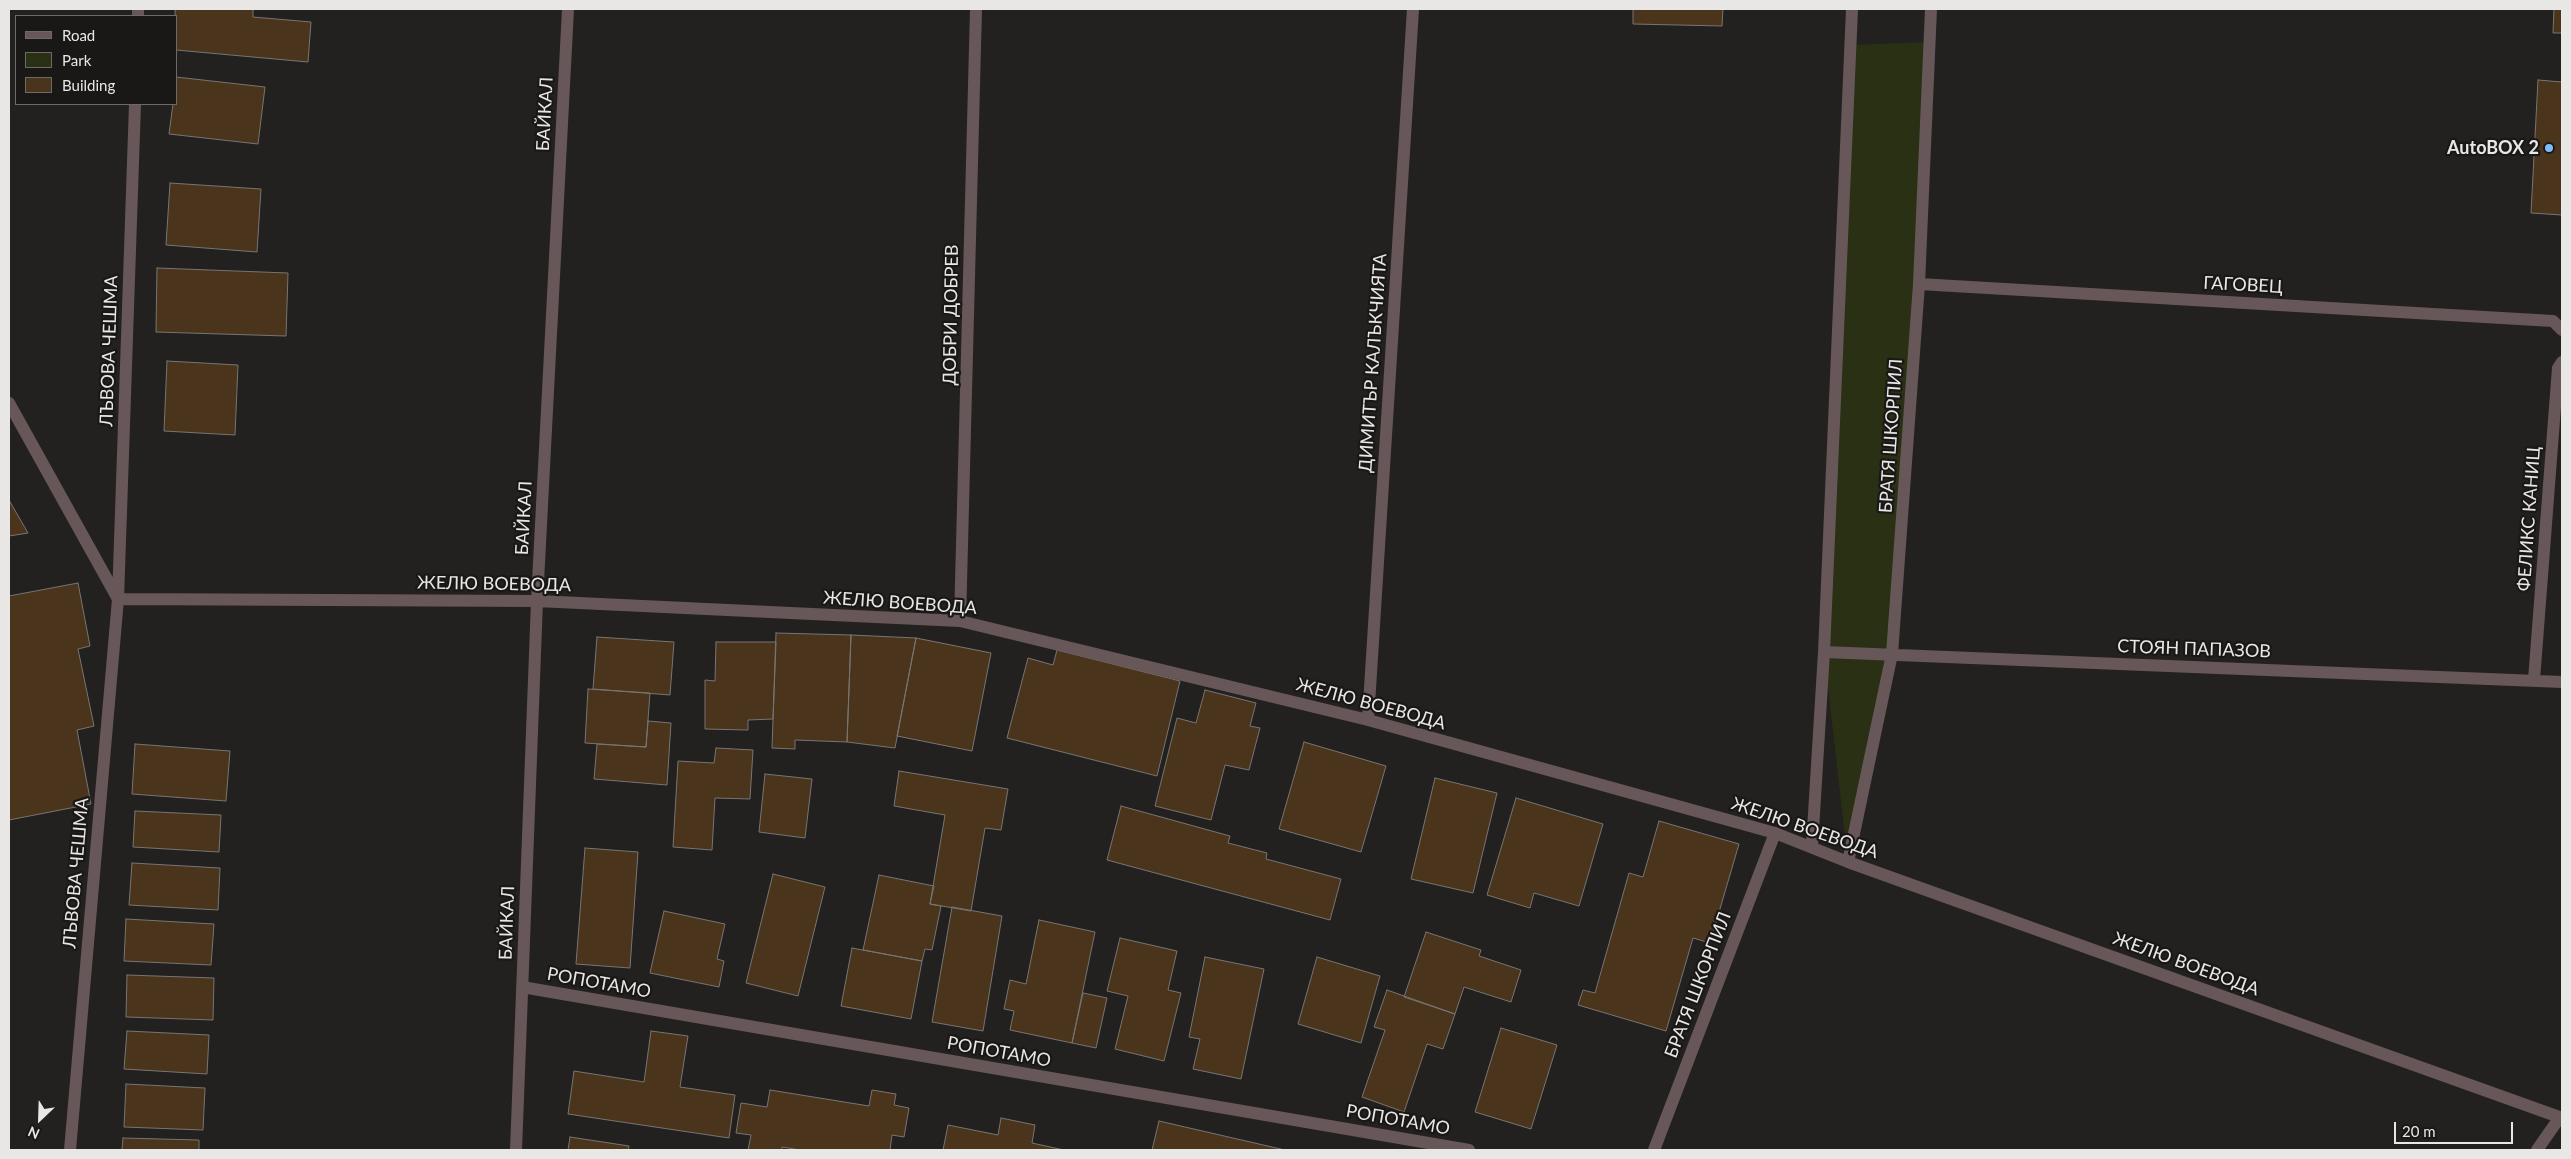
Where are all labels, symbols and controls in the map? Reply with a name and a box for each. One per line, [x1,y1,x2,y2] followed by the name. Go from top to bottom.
[15,15,178,105] legend
[62,26,95,44] text: Road
[62,51,91,69] text: Park
[62,76,115,94] text: Building
[532,76,558,152] street label: БАЙКАЛ
[2447,137,2539,159] place label: AutoBOX 2
[2543,142,2555,154] marker: AutoBOX 2
[939,244,963,386] street label: ДОБРИ ДОБРЕВ
[1355,253,1391,473] street label: ДИМИТЪР КАЛЪКЧИЯТА
[2203,272,2283,298] street label: ГАГОВЕЦ
[96,275,122,427] street label: ЛЪВОВА ЧЕШМА
[1875,358,1907,514] street label: БРАТЯ ШКОРПИЛ
[2513,446,2545,592] street label: ФЕЛИКС КАНИЦ
[511,480,537,556] street label: БАЙКАЛ
[417,572,571,596] street label: ЖЕЛЮ ВОЕВОДА
[823,587,977,619] street label: ЖЕЛЮ ВОЕВОДА
[2117,636,2271,662] street label: СТОЯН ПАПАЗОВ
[1294,674,1448,734] street label: ЖЕЛЮ ВОЕВОДА
[1729,793,1881,863] street label: ЖЕЛЮ ВОЕВОДА
[59,797,93,949] street label: ЛЪВОВА ЧЕШМА
[495,885,519,961] street label: БАЙКАЛ
[1660,909,1736,1061] street label: БРАТЯ ШКОРПИЛ
[2110,928,2262,1000] street label: ЖЕЛЮ ВОЕВОДА
[545,963,653,1003] street label: РОПОТАМО
[945,1032,1053,1072] street label: РОПОТАМО
[15,1094,65,1144] north arrow
[1344,1100,1452,1140] street label: РОПОТАМО
[2396,1112,2515,1144] scale bar
[2402,1122,2436,1140] text: 20 m
[25,1123,42,1143] text: N

